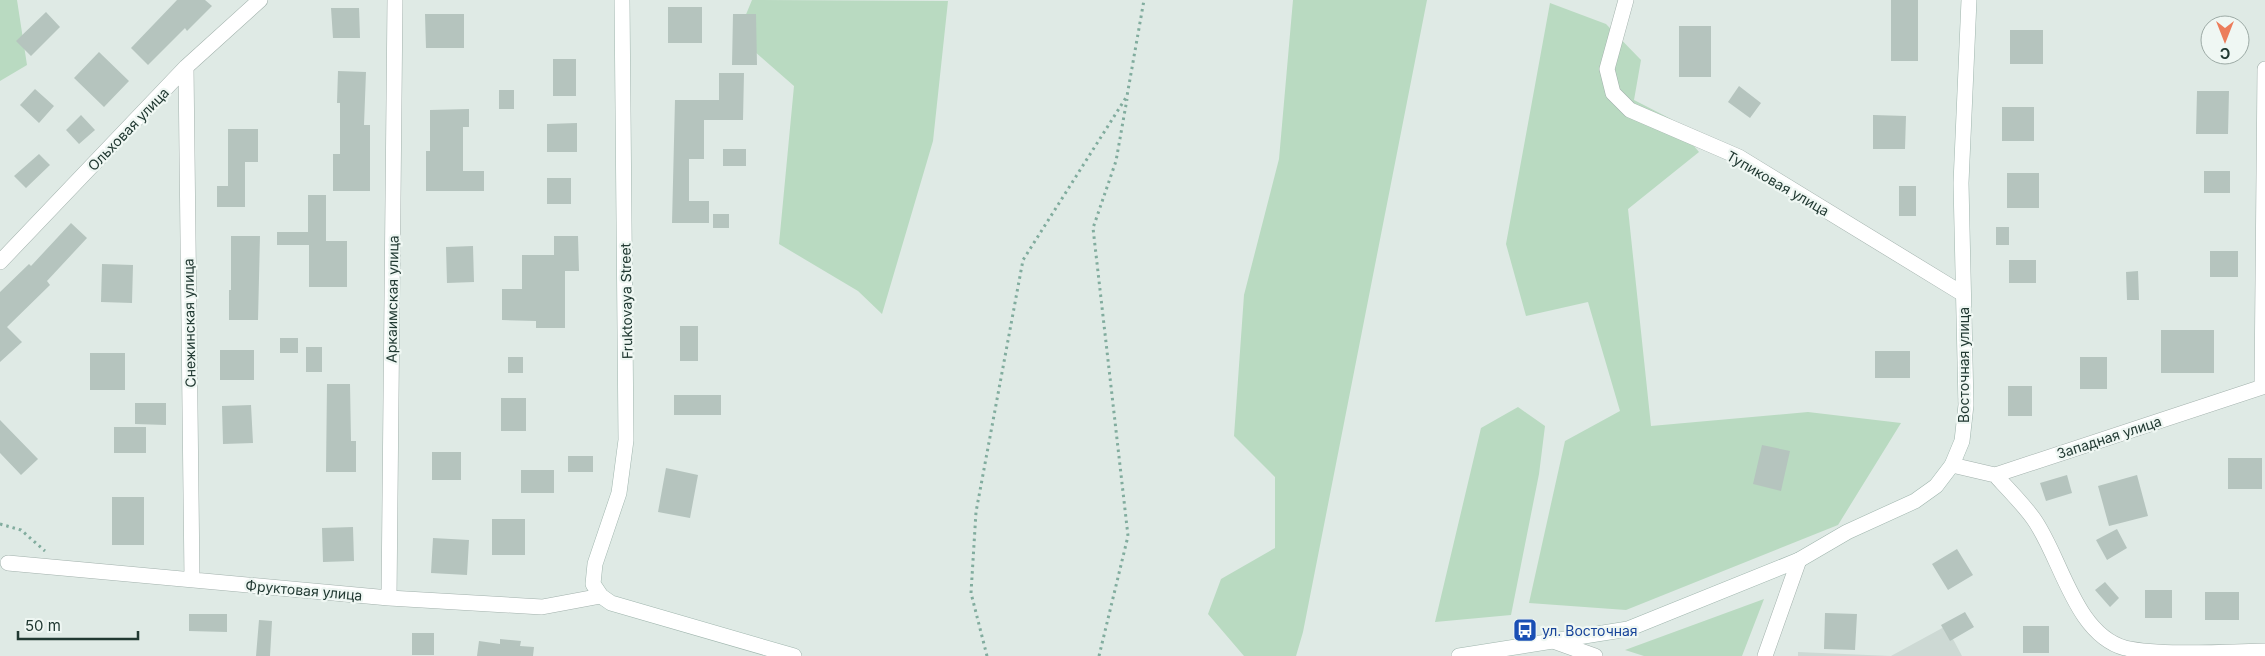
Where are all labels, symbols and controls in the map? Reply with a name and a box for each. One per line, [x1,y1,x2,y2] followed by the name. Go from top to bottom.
[2200,15,2250,65] north arrow
[2220,45,2230,62] text: С
[84,84,172,174] street label: Ольховая улица
[1724,147,1832,219] street label: Тупиковая улица
[382,235,402,363] street label: Аркаимская улица
[616,242,636,359] street label: Fruktovaya Street
[179,258,199,388] street label: Снежинская улица
[1955,307,1972,423] street label: Восточная улица
[2055,412,2163,462] street label: Западная улица
[245,576,363,604] street label: Фруктовая улица
[18,608,138,640] scale bar
[25,616,61,635] text: 50 m
[1512,617,1538,643] bus stop icon: ул. Восточная
[1542,622,1638,639] place label: ул. Восточная

